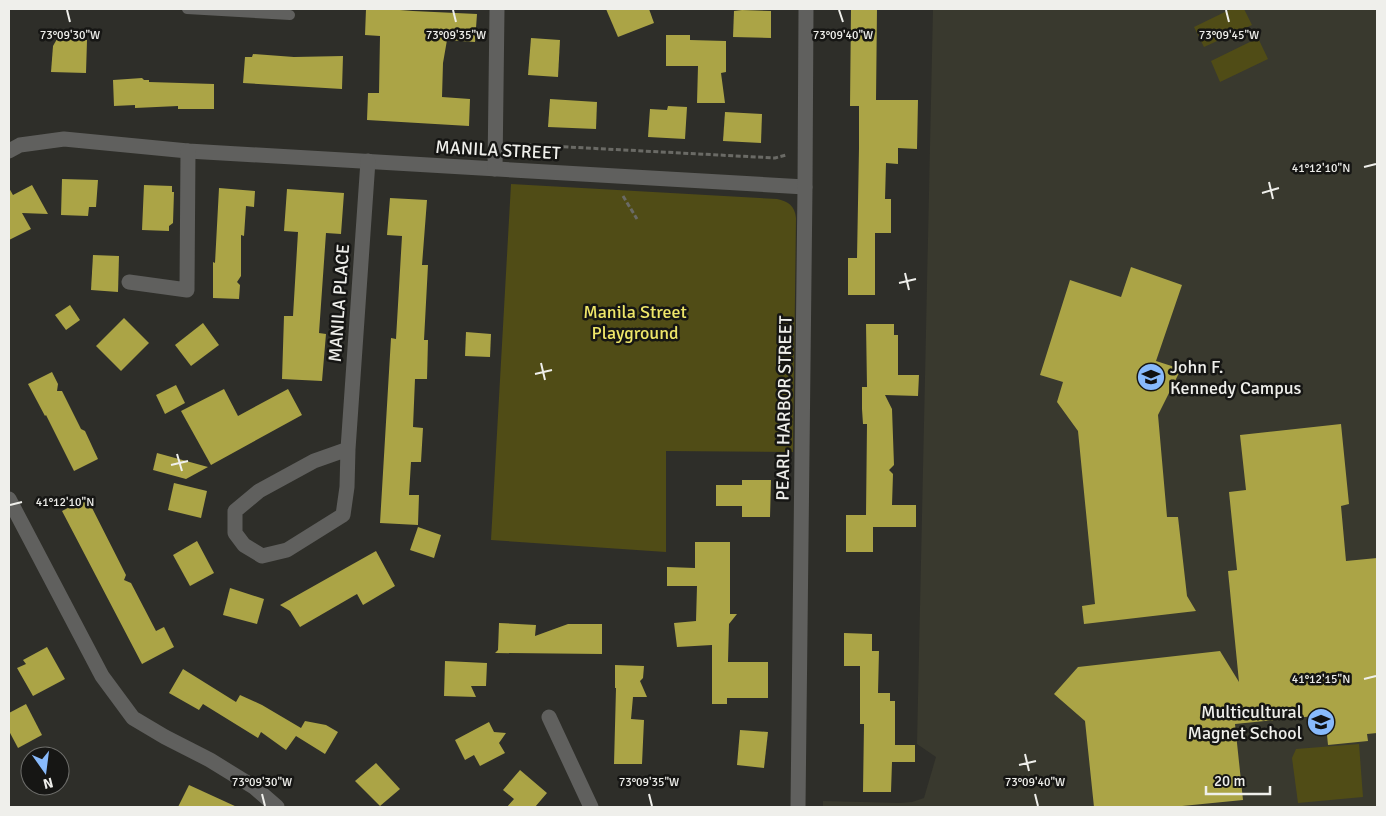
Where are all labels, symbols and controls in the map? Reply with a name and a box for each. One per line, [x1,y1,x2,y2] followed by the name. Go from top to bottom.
[40,28,100,43] text: 73°09'30"W
[426,28,486,43] text: 73°09'35"W
[813,28,873,43] text: 73°09'40"W
[1199,28,1259,43] text: 73°09'45"W
[435,136,561,164] street label: MANILA STREET
[1292,161,1350,176] text: 41°12'10"N
[324,243,354,363] street label: MANILA PLACE
[583,301,687,344] park label: Manila Street Playground
[771,315,797,501] street label: PEARL HARBOR STREET
[1170,356,1302,399] place label: John F. Kennedy Campus
[1136,362,1166,392] school or university icon: John F. Kennedy Campus
[36,495,94,510] text: 41°12'10"N
[1292,672,1350,687] text: 41°12'15"N
[1188,701,1302,744] place label: Multicultural Magnet School
[1306,707,1336,737] school or university icon: Multicultural Magnet School
[20,746,70,796] north arrow
[1206,764,1270,796] scale bar
[1214,772,1245,790] text: 20 m
[41,774,55,793] text: N
[232,775,292,790] text: 73°09'30"W
[619,775,679,790] text: 73°09'35"W
[1005,775,1065,790] text: 73°09'40"W

